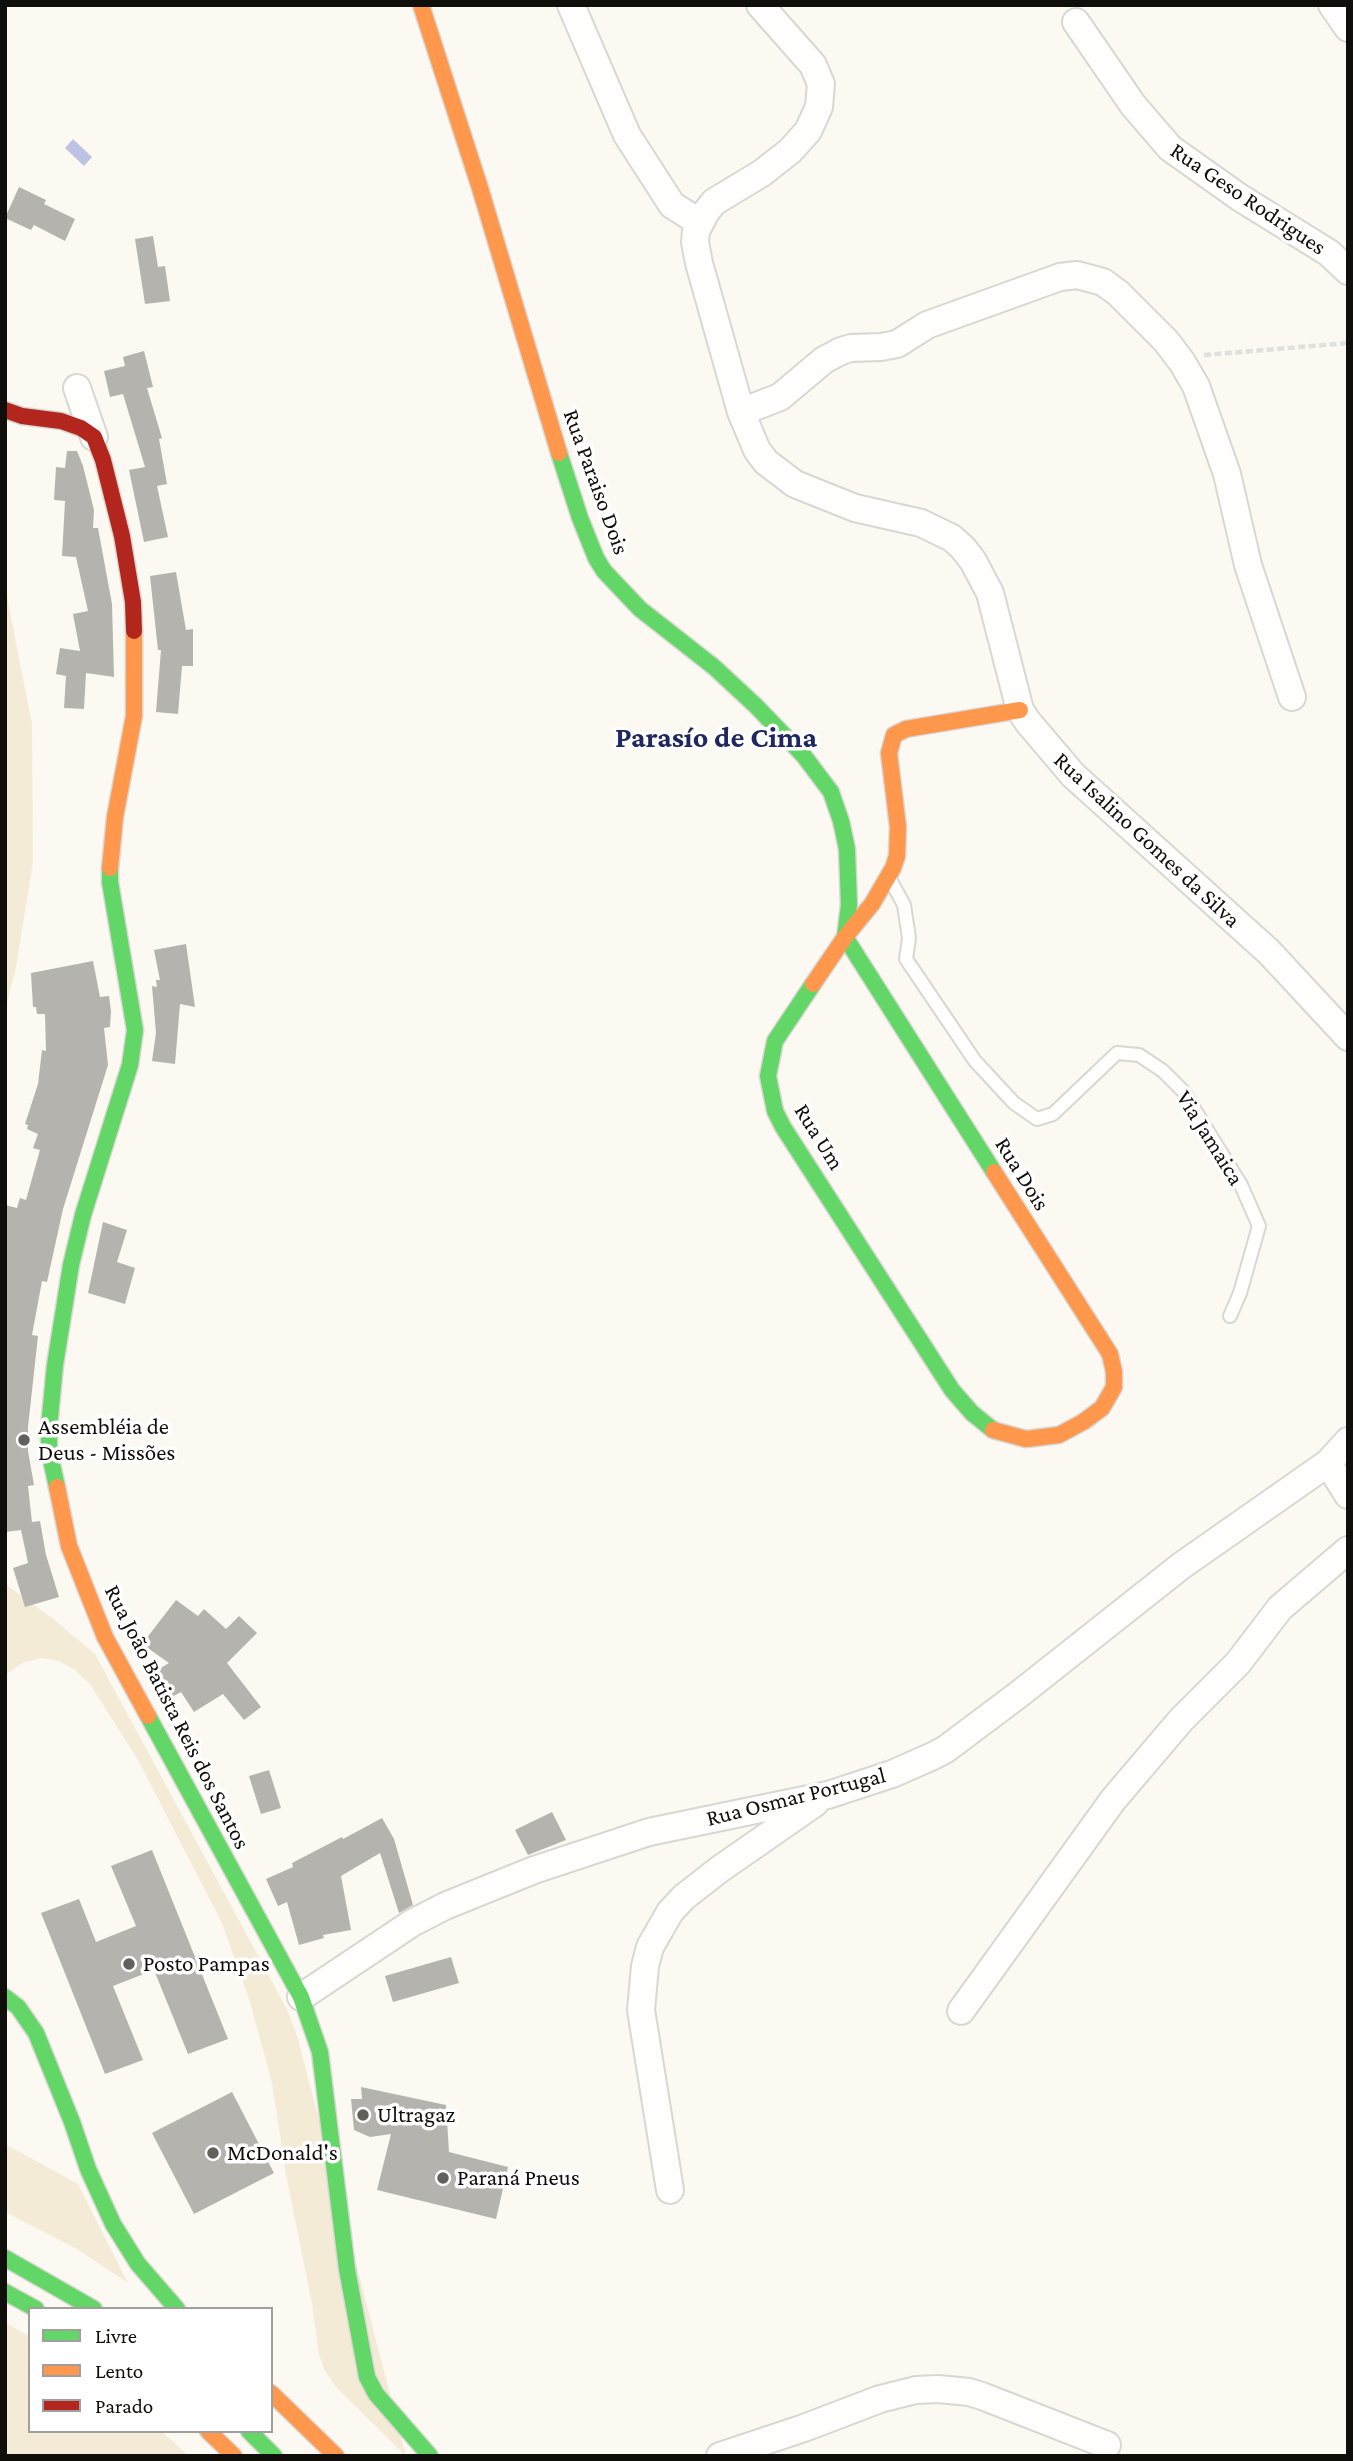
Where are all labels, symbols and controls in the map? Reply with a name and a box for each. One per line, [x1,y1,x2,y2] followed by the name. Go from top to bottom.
[1165,137,1331,261] street label: Rua Geso Rodrigues
[557,406,635,558] street label: Rua Paraiso Dois
[615,720,817,756] district label: Parasío de Cima
[1048,746,1246,934] street label: Rua Isalino Gomes da Silva
[1170,1086,1250,1190] street label: Via Jamaica
[788,1099,850,1175] street label: Rua Um
[989,1132,1055,1216] street label: Rua Dois
[38,1413,175,1467] place label: Assembléia de Deus - Missões
[16,1432,32,1448] marker: Assembléia de Deus - Missões
[98,1580,256,1854] street label: Rua João Batista Reis dos Santos
[703,1761,889,1833] street label: Rua Osmar Portugal
[143,1950,270,1978] place label: Posto Pampas
[121,1956,137,1972] marker: Posto Pampas
[377,2101,455,2129] place label: Ultragaz
[355,2107,371,2123] marker: Ultragaz
[227,2139,338,2167] place label: McDonald's
[205,2145,221,2161] marker: McDonald's
[457,2164,580,2192] place label: Paraná Pneus
[435,2170,451,2186] marker: Paraná Pneus
[28,2307,273,2433] legend
[95,2324,137,2348] text: Livre
[95,2359,143,2383] text: Lento
[95,2394,153,2418] text: Parado

